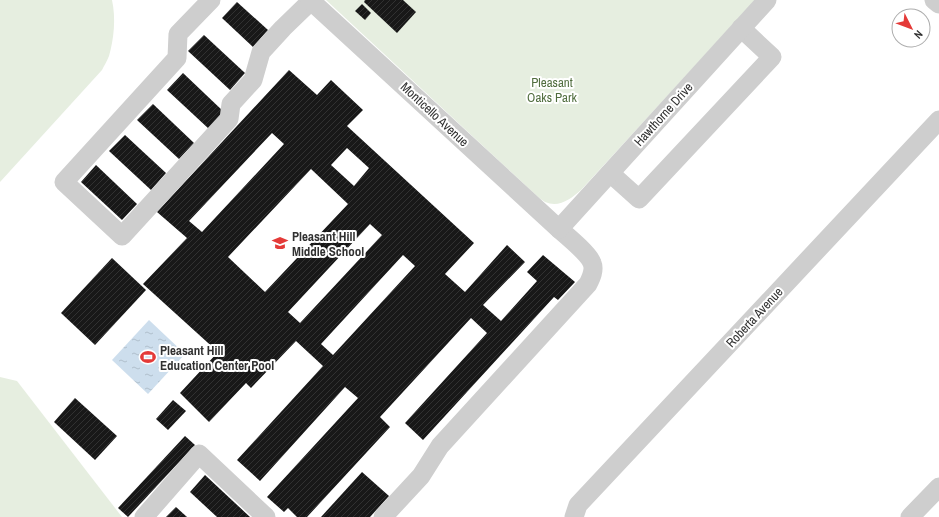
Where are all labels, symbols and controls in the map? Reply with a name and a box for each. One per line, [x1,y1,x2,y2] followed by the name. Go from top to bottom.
[891,8,931,48] north arrow
[911,28,926,42] text: N
[527,74,578,106] park label: Pleasant Oaks Park
[397,79,472,150] street label: Monticello Avenue
[630,79,696,150] street label: Hawthorne Drive
[292,228,364,260] place label: Pleasant Hill Middle School
[271,234,289,252] school or university icon: Pleasant Hill Middle School
[722,284,787,351] street label: Roberta Avenue
[160,342,274,374] place label: Pleasant Hill Education Center Pool
[139,348,157,366] sports icon: Pleasant Hill Education Center Pool

